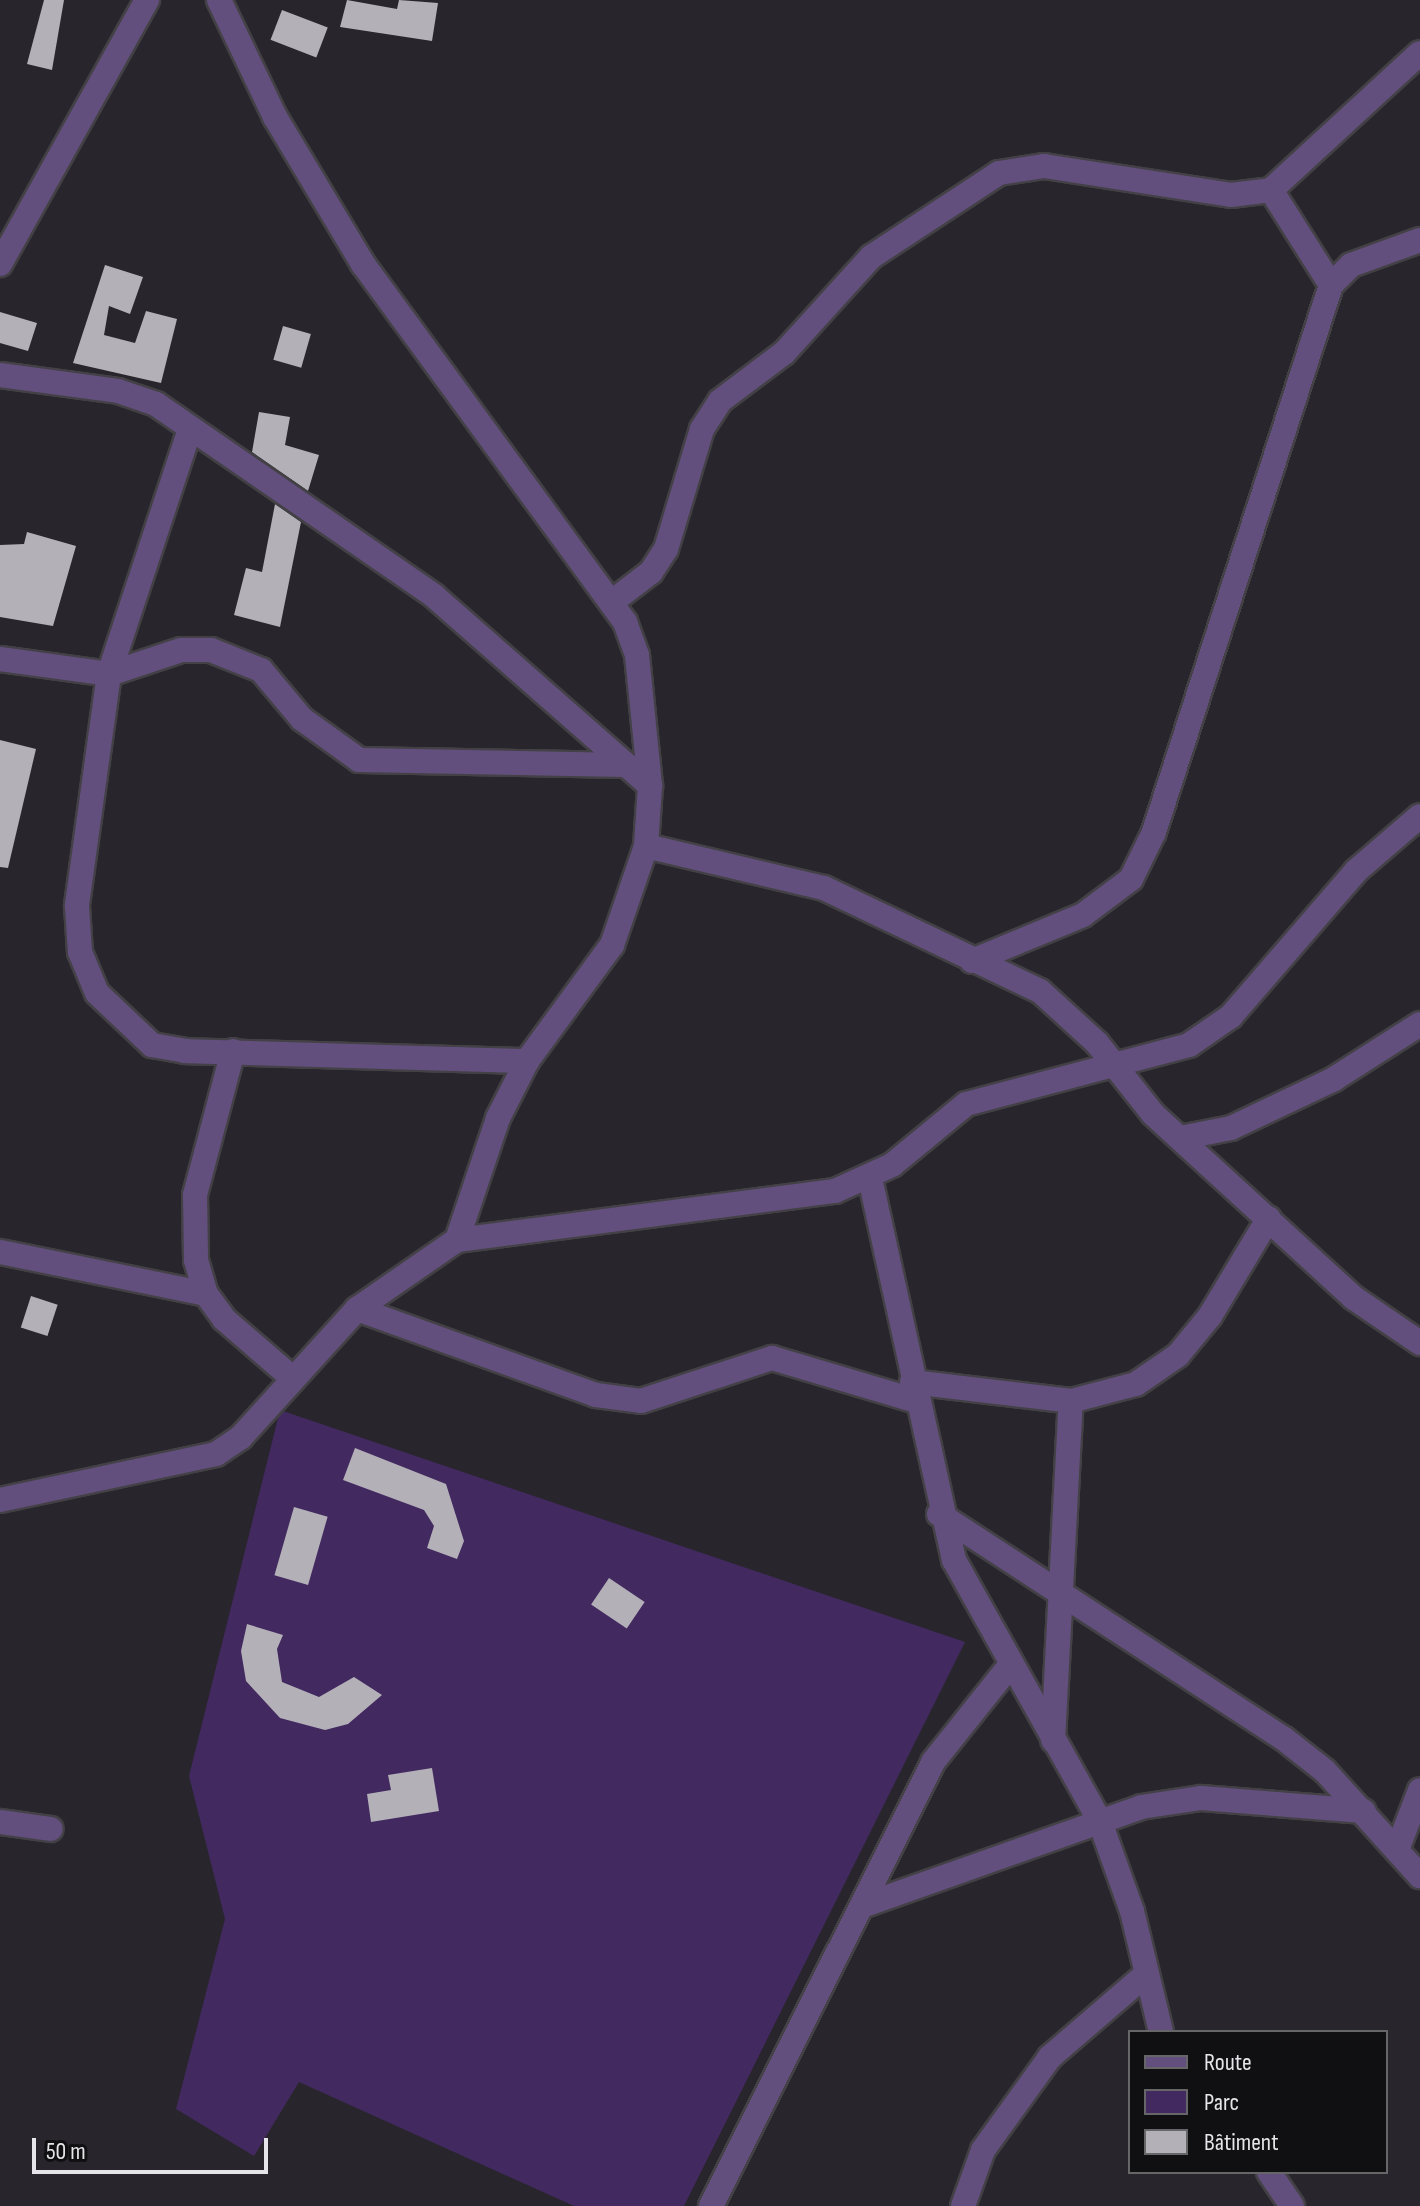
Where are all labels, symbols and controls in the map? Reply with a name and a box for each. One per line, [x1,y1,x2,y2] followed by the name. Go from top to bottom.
[1128,2030,1388,2174] legend
[1204,2048,1252,2077] text: Route
[1204,2088,1239,2117] text: Parc
[36,2122,272,2172] scale bar
[1204,2128,1279,2157] text: Bâtiment
[46,2137,86,2166] text: 50 m

